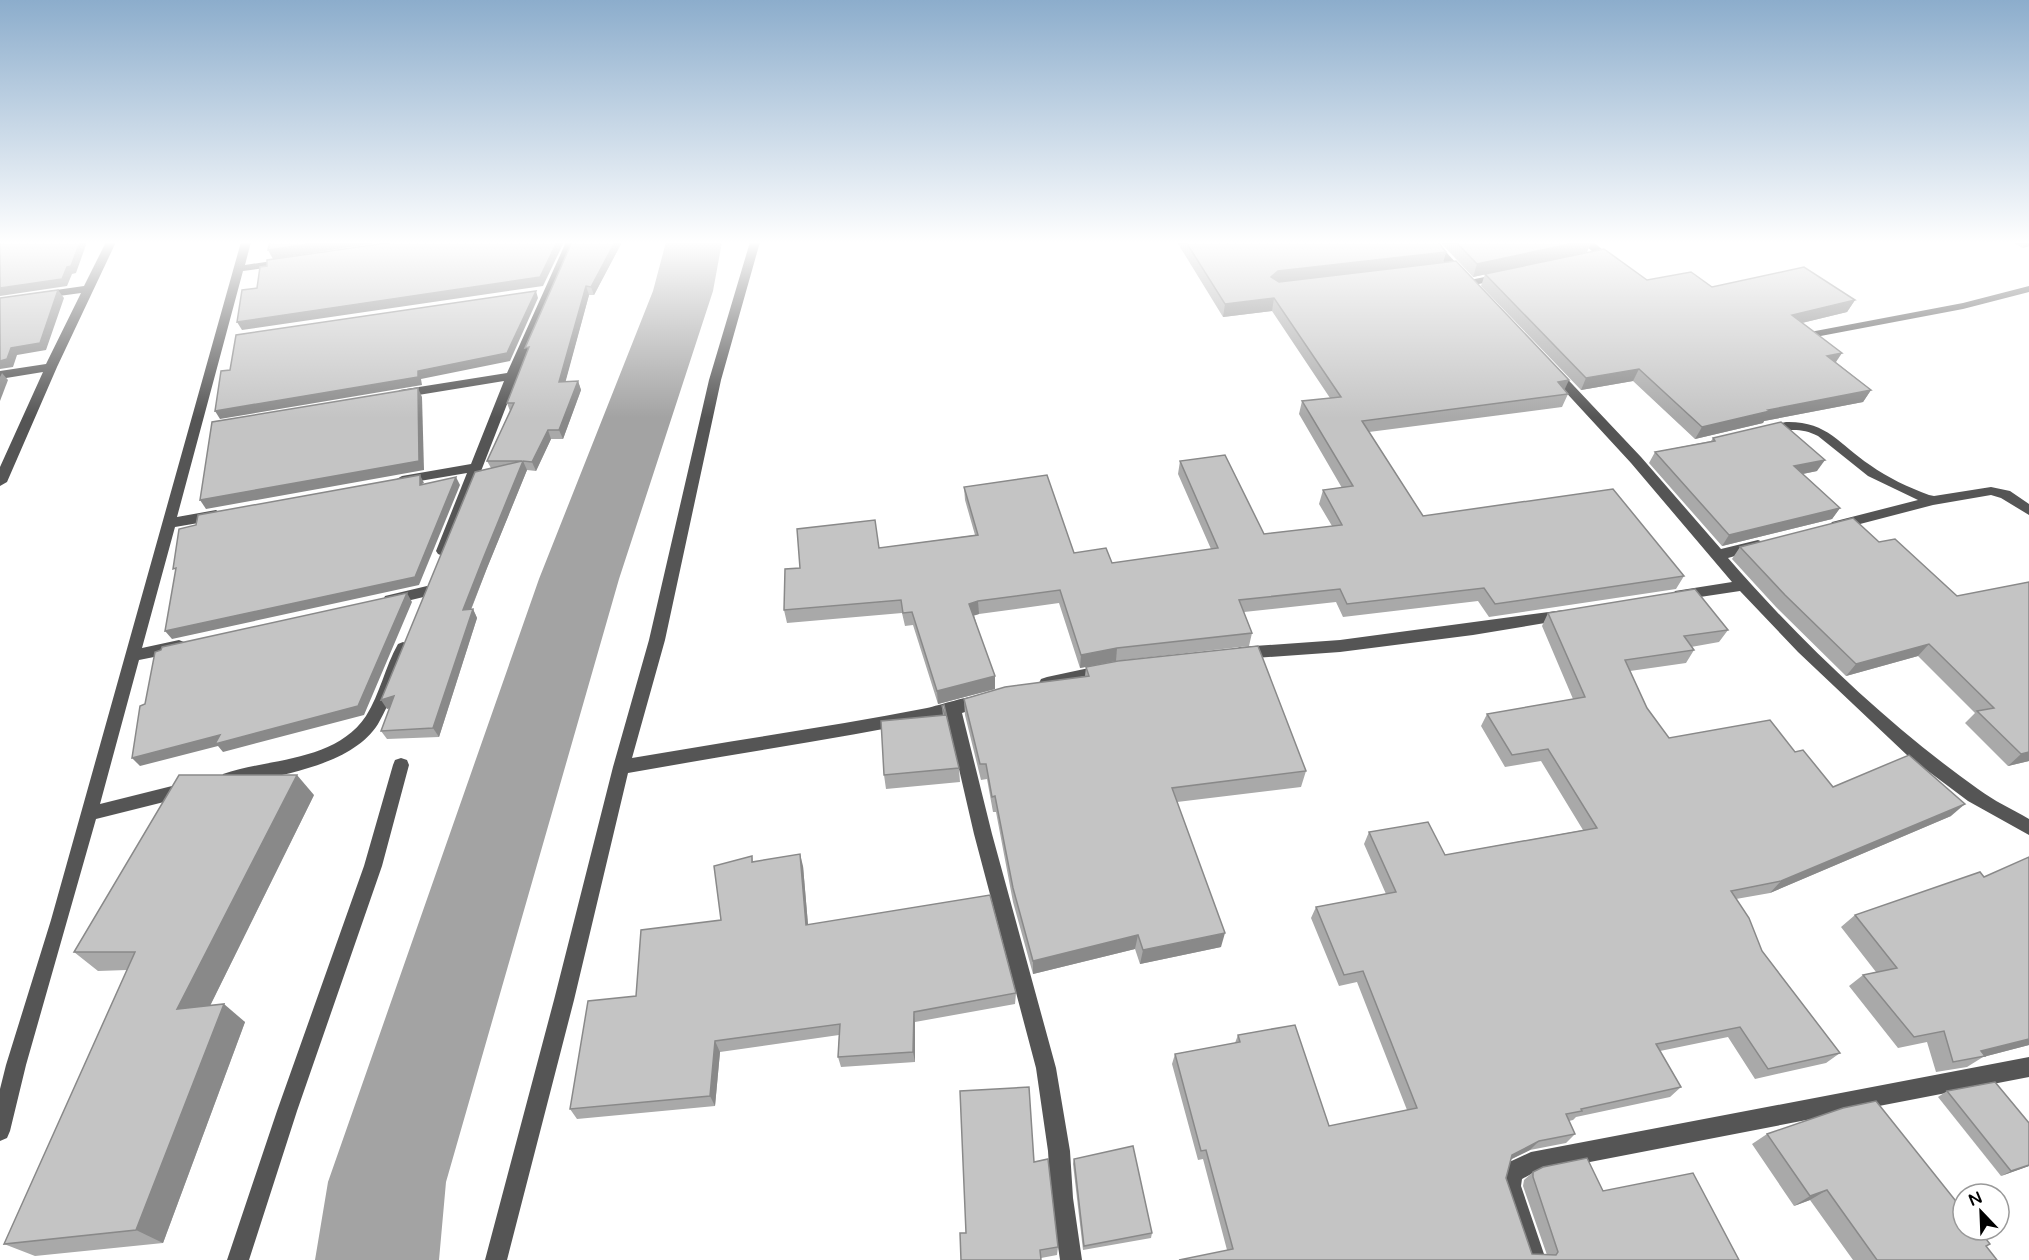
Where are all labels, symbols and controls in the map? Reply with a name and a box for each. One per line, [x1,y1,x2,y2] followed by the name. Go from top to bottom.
[1951,1182,2011,1242] north arrow
[1966,1187,1985,1211] text: N

